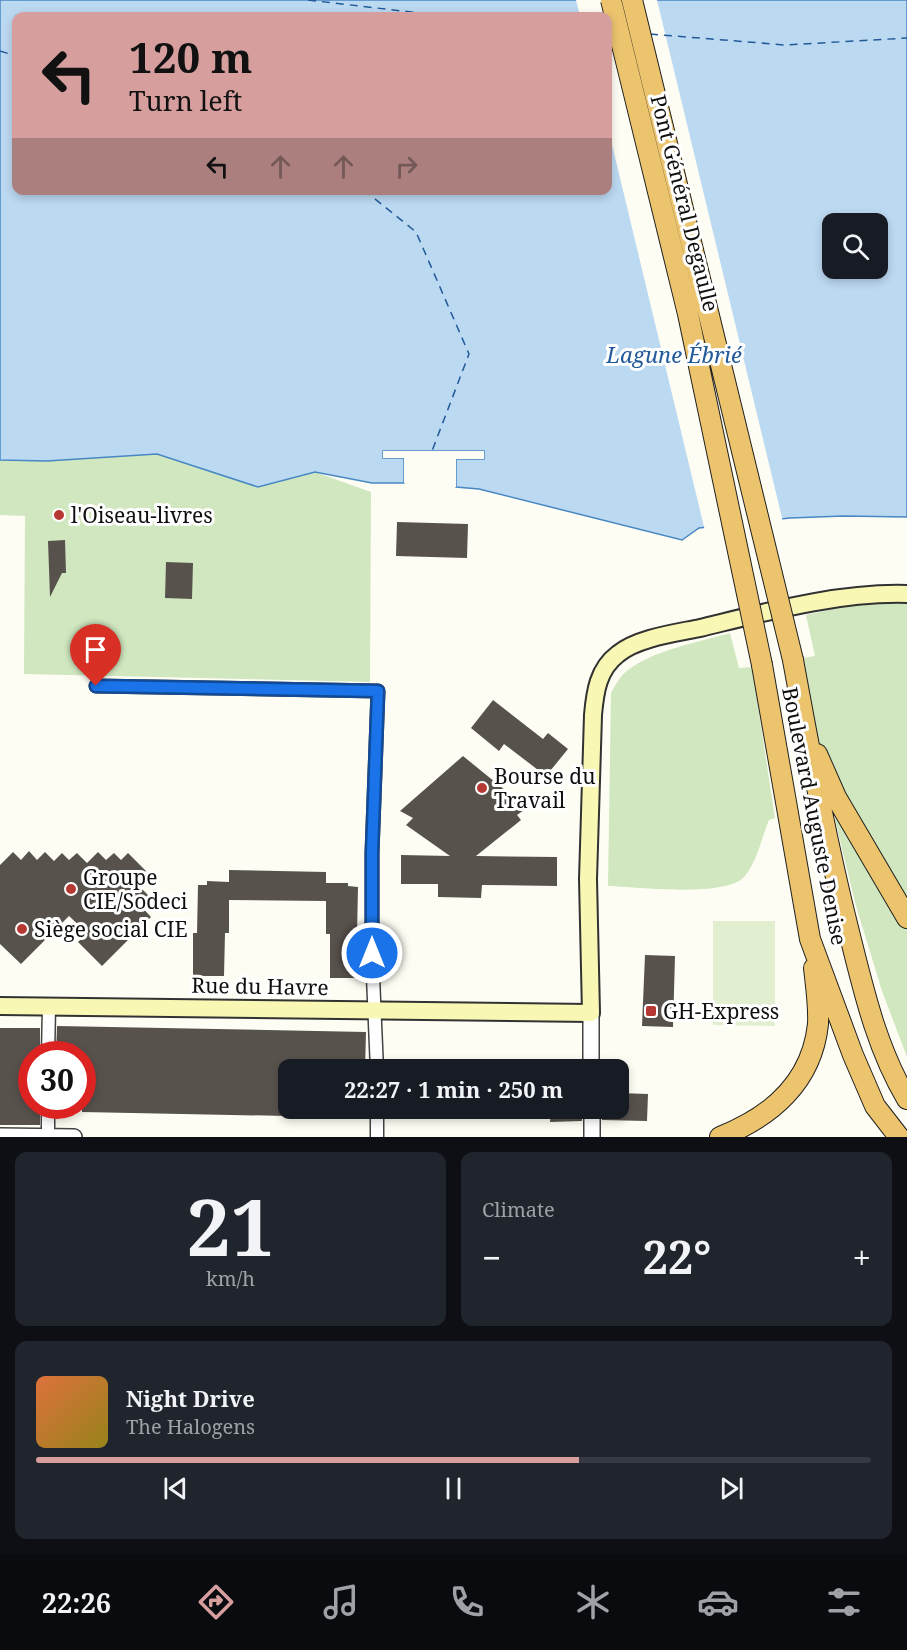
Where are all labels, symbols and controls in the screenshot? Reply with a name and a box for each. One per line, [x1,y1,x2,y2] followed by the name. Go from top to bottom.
[129,28,253,85] text: 120 m
[30,36,108,114] icon: left
[129,82,242,119] text: Turn left
[644,92,726,314] street label: Pont Général Degaulle
[201,150,234,183] icon: left
[264,150,297,183] icon: ahead
[327,150,360,183] icon: ahead
[390,150,423,183] icon: right
[822,213,888,279] map controls
[822,213,888,279] button: search
[605,339,743,369] water label: Lagune Ébrié
[71,501,213,529] place label: l'Oiseau-livres
[52,508,66,522] marker: l'Oiseau-livres
[70,624,121,686] pin
[79,633,112,666] icon: arrive
[776,684,854,948] street label: Boulevard Auguste Denise
[494,762,595,814] place label: Bourse du Travail
[475,781,489,795] marker: Bourse du Travail
[83,863,188,915] place label: Groupe CIE/Sodeci
[64,882,78,896] marker: Groupe CIE/Sodeci
[34,915,188,943] place label: Siège social CIE
[340,921,404,985] position arrow
[15,922,29,936] marker: Siège social CIE
[191,971,329,1001] street label: Rue du Havre
[663,997,779,1025] place label: GH-Express
[644,1004,658,1018] marker: GH-Express
[18,1041,96,1119] speed limit sign: 30
[344,1074,563,1104] text: 22:27 · 1 min · 250 m
[186,1173,275,1279] text: 21
[482,1196,555,1223] text: Climate
[642,1226,711,1287] text: 22°
[482,1235,501,1280] text: −
[853,1235,871,1280] text: +
[206,1265,255,1292] text: km/h
[126,1383,255,1413] text: Night Drive
[126,1413,255,1440] text: The Halogens
[159,1472,192,1505] icon: previous
[437,1472,470,1505] icon: pause
[715,1472,748,1505] icon: next
[195,1581,237,1623] icon: directions
[320,1581,362,1623] icon: music
[446,1581,488,1623] icon: phone
[572,1581,614,1623] icon: climate
[697,1581,739,1623] icon: car
[823,1581,865,1623] icon: filters
[42,1584,111,1621] text: 22:26

